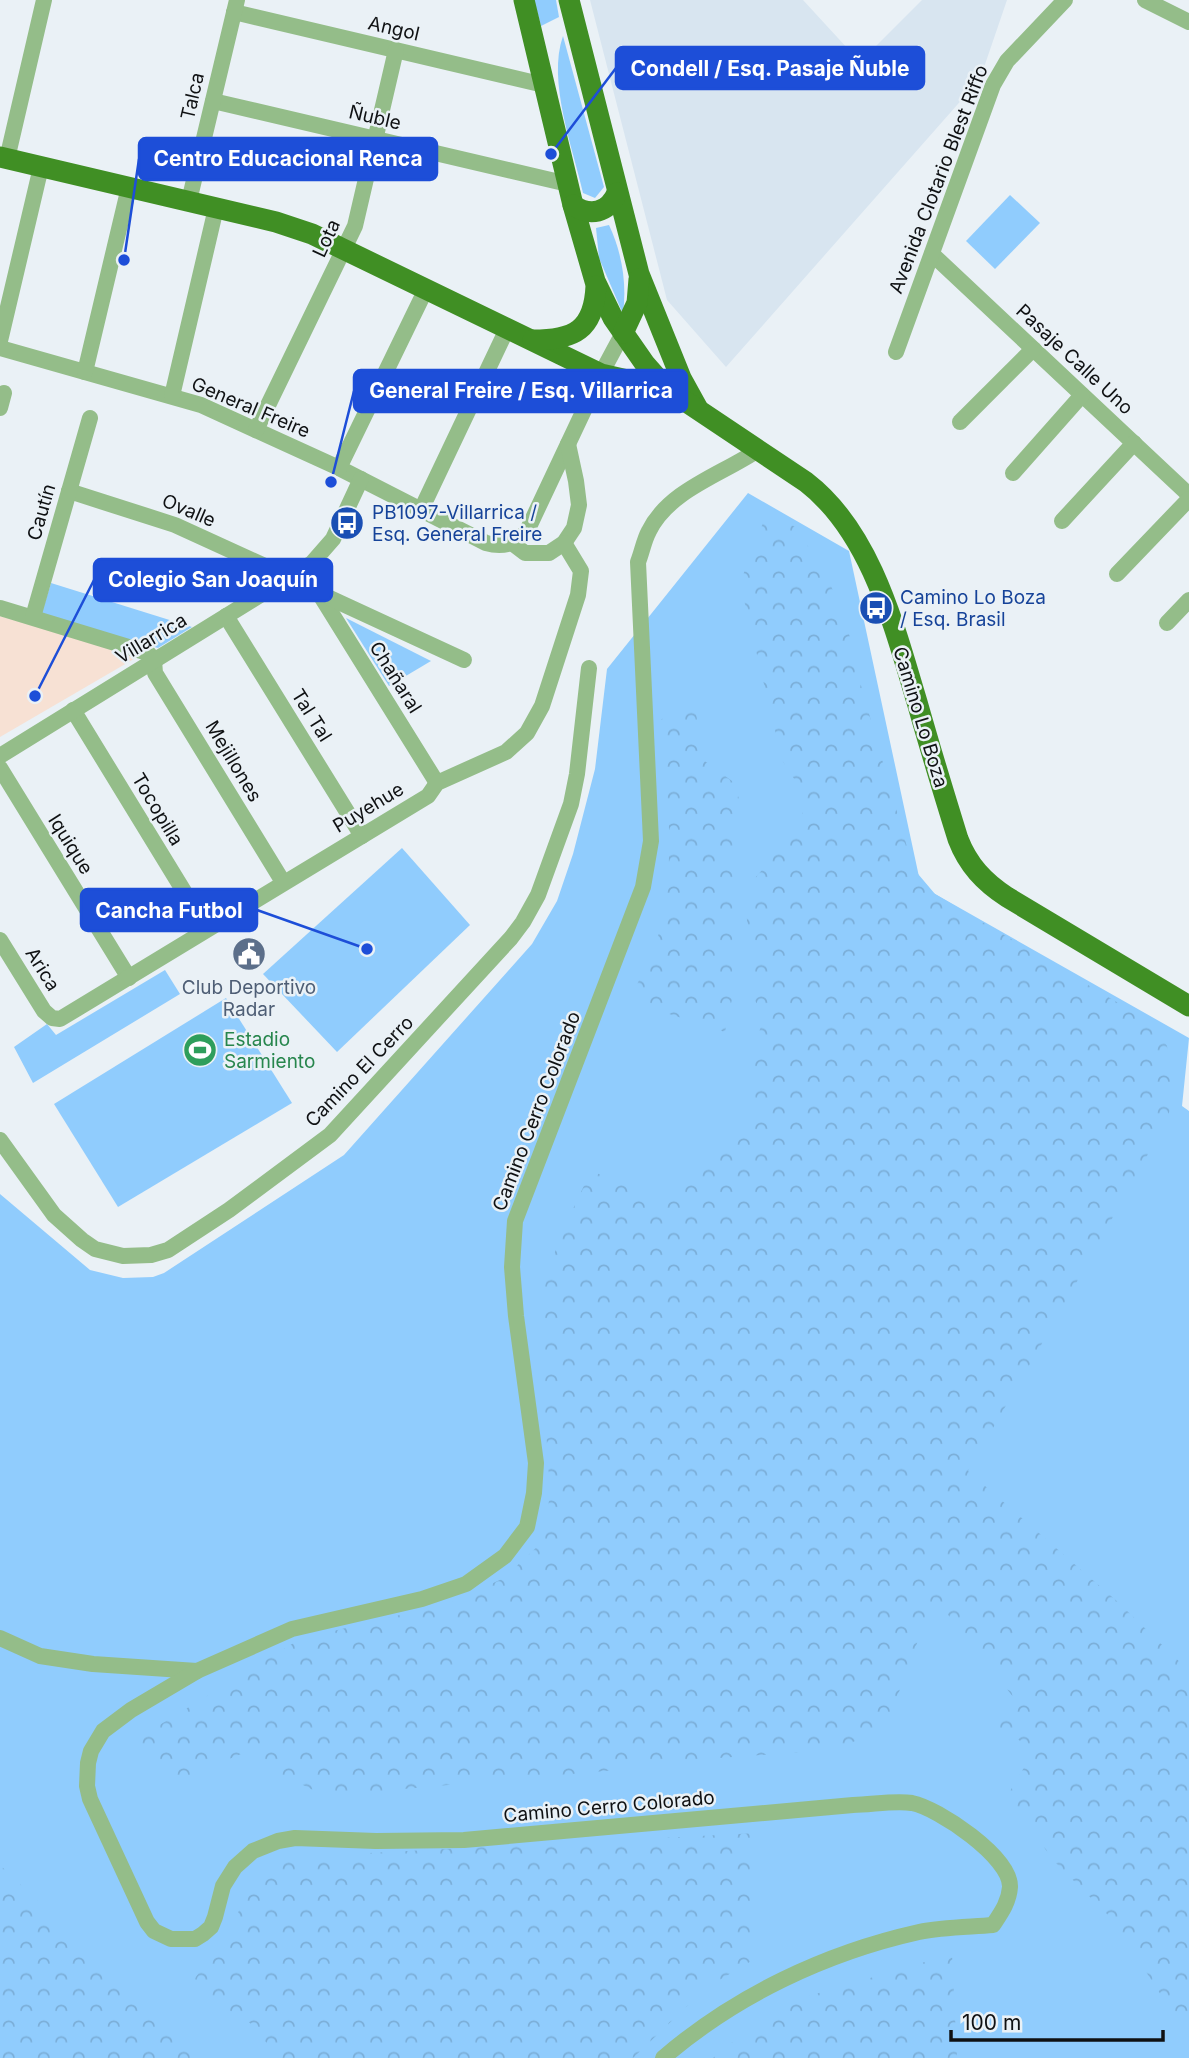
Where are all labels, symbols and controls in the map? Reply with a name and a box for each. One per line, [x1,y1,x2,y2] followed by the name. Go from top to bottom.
[366,11,422,46] street label: Angol
[616,47,924,89] callout: Condell / Esq. Pasaje Ñuble
[631,55,910,81] text: Condell / Esq. Pasaje Ñuble
[884,62,993,297] street label: Avenida Clotario Blest Riffo
[176,70,209,122] street label: Talca
[347,100,403,135] street label: Ñuble
[139,138,437,180] callout: Centro Educacional Renca
[153,146,423,171] text: Centro Educacional Renca
[308,216,345,261] street label: Lota
[1011,299,1138,419] street label: Pasaje Calle Uno
[354,370,687,412] callout: General Freire / Esq. Villarrica
[188,372,313,443] street label: General Freire
[369,378,673,403] text: General Freire / Esq. Villarrica
[22,481,61,543] street label: Cautín
[159,489,219,532] street label: Ovalle
[372,501,542,546] place label: PB1097-Villarrica / Esq. General Freire
[328,504,366,542] bus stop icon: PB1097-Villarrica / Esq. General Freire
[94,559,332,601] callout: Colegio San Joaquín
[108,567,318,592] text: Colegio San Joaquín
[900,586,1046,631] place label: Camino Lo Boza / Esq. Brasil
[857,589,895,627] bus stop icon: Camino Lo Boza / Esq. Brasil
[112,608,191,669] street label: Villarrica
[365,637,427,717] street label: Chañaral
[888,644,953,790] street label: Camino Lo Boza
[287,685,337,746] street label: Tal Tal
[200,717,267,806] street label: Mejillones
[127,769,188,850] street label: Tocopilla
[329,777,408,837] street label: Puyehue
[43,810,98,879] street label: Iquique
[81,889,257,931] callout: Cancha Futbol
[95,898,243,923] text: Cancha Futbol
[230,935,268,973] public building icon: Club Deportivo Radar
[20,943,65,995] street label: Arica
[182,976,316,1021] place label: Club Deportivo Radar
[488,1008,585,1214] street label: Camino Cerro Colorado
[300,1011,418,1132] street label: Camino El Cerro
[224,1028,315,1073] place label: Estadio Sarmiento
[181,1031,219,1069] sports icon: Estadio Sarmiento
[503,1786,716,1827] street label: Camino Cerro Colorado
[951,1998,1163,2042] scale bar
[962,2010,1021,2035] text: 100 m

